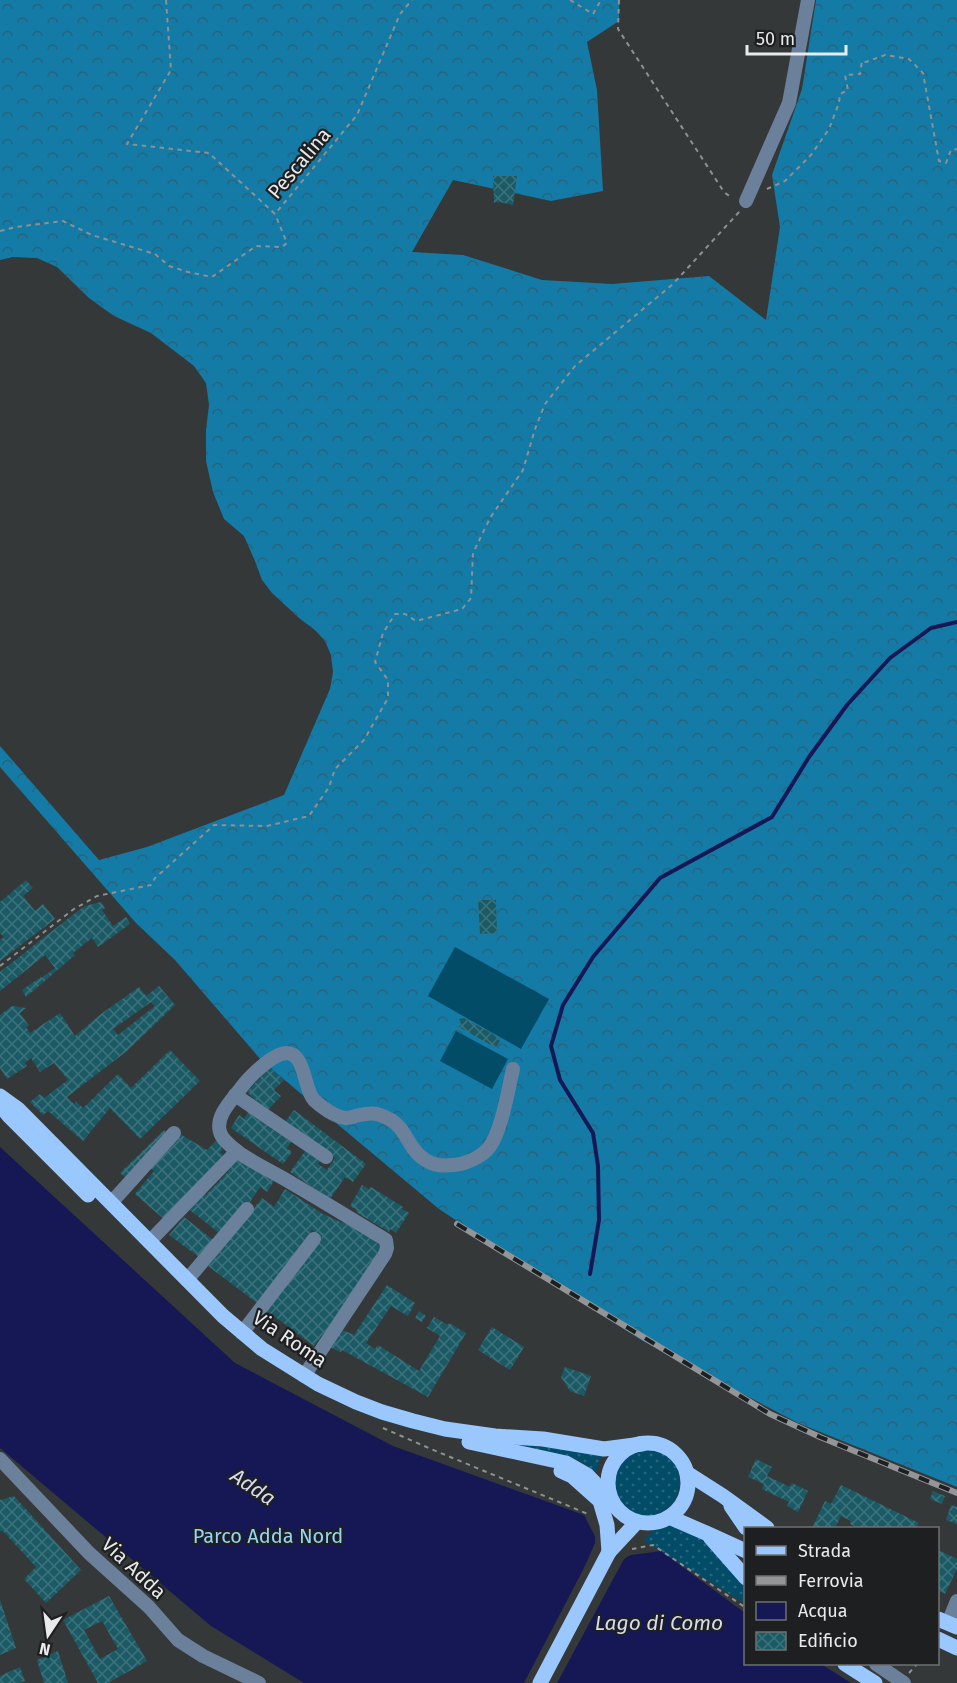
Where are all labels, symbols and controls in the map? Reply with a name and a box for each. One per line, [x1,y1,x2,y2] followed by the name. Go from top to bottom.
[747,18,846,56] scale bar
[756,28,795,50] text: 50 m
[262,123,336,203] street label: Pescalina
[248,1305,332,1373] street label: Via Roma
[225,1462,280,1511] water label: Adda
[193,1524,343,1548] park label: Parco Adda Nord
[744,1527,939,1665] legend
[97,1532,171,1604] street label: Via Adda
[798,1540,851,1562] text: Strada
[798,1570,864,1592] text: Ferrovia
[798,1600,848,1622] text: Acqua
[18,1605,78,1665] north arrow
[595,1610,723,1636] water label: Lago di Como
[798,1630,858,1652] text: Edificio
[37,1639,52,1660] text: N

